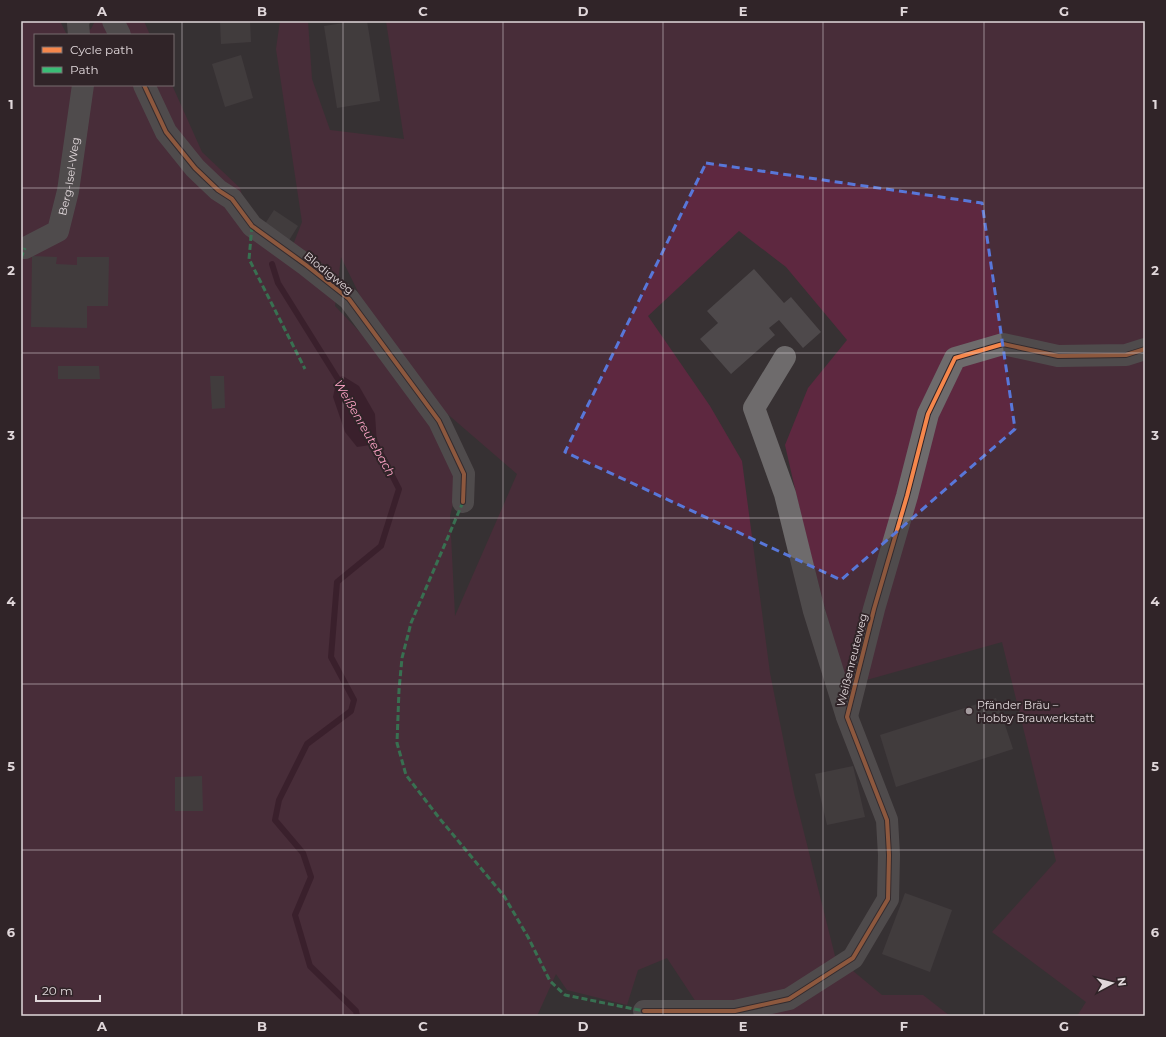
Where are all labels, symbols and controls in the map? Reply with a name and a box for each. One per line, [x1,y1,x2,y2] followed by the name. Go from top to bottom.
[96,3,108,19] text: A
[257,3,267,19] text: B
[418,3,428,19] text: C
[578,3,589,19] text: D
[739,3,748,19] text: E
[900,3,908,19] text: F
[1059,3,1069,19] text: G
[34,34,174,86] legend
[70,42,133,57] text: Cycle path
[70,62,99,77] text: Path
[8,96,14,112] text: 1
[1152,96,1158,112] text: 1
[55,136,83,217] street label: Berg-Isel-Weg
[301,249,357,297] street label: Blodigweg
[7,262,15,278] text: 2
[1151,262,1159,278] text: 2
[331,377,399,479] water label: Weißenreutebach
[6,427,15,443] text: 3
[1150,427,1159,443] text: 3
[7,593,16,609] text: 4
[1151,593,1160,609] text: 4
[834,612,870,708] street label: Weißenreuteweg
[977,698,1095,725] place label: Pfänder Bräu – Hobby Brauwerkstatt
[964,706,974,716] marker: Pfänder Bräu – Hobby Brauwerkstatt
[7,758,15,774] text: 5
[1151,758,1159,774] text: 5
[7,924,16,940] text: 6
[1151,924,1160,940] text: 6
[1092,963,1132,1003] north arrow
[36,977,100,1003] scale bar
[1114,977,1129,987] text: N
[42,983,73,998] text: 20 m
[96,1018,108,1034] text: A
[257,1018,267,1034] text: B
[418,1018,428,1034] text: C
[578,1018,589,1034] text: D
[739,1018,748,1034] text: E
[900,1018,908,1034] text: F
[1059,1018,1069,1034] text: G

